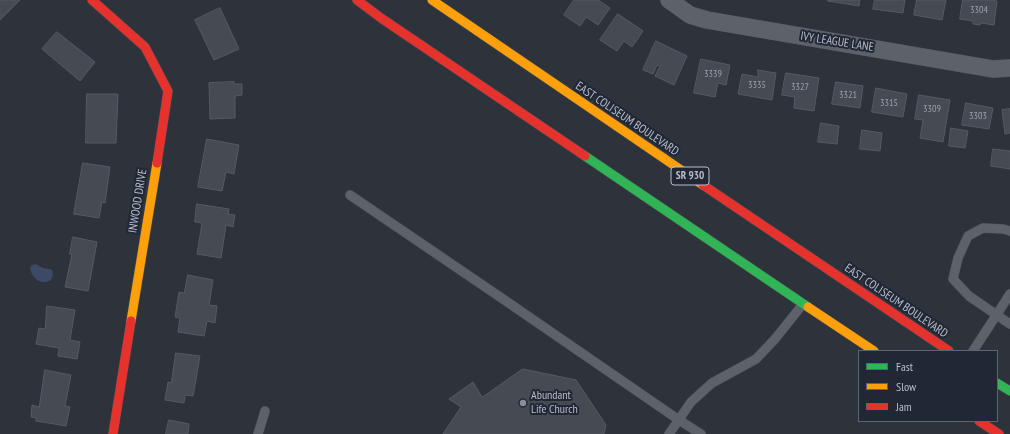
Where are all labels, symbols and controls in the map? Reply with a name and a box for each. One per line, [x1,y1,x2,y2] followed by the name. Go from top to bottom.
[970,4,988,16] house number: 3304
[799,29,875,55] street label: IVY LEAGUE LANE
[704,68,722,80] house number: 3339
[573,79,681,159] street label: EAST COLISEUM BOULEVARD
[748,79,766,91] house number: 3335
[791,81,809,93] house number: 3327
[839,89,857,101] house number: 3321
[880,97,898,109] house number: 3315
[923,103,941,115] house number: 3309
[969,110,987,122] house number: 3303
[671,167,709,185] road number: SR 930
[126,168,150,234] street label: INWOOD DRIVE
[842,261,950,341] street label: EAST COLISEUM BOULEVARD
[858,350,998,422] legend
[896,359,913,374] text: Fast
[896,379,916,394] text: Slow
[531,389,578,417] place label: Abundant Life Church
[518,398,528,408] marker: Abundant Life Church
[896,399,912,414] text: Jam

